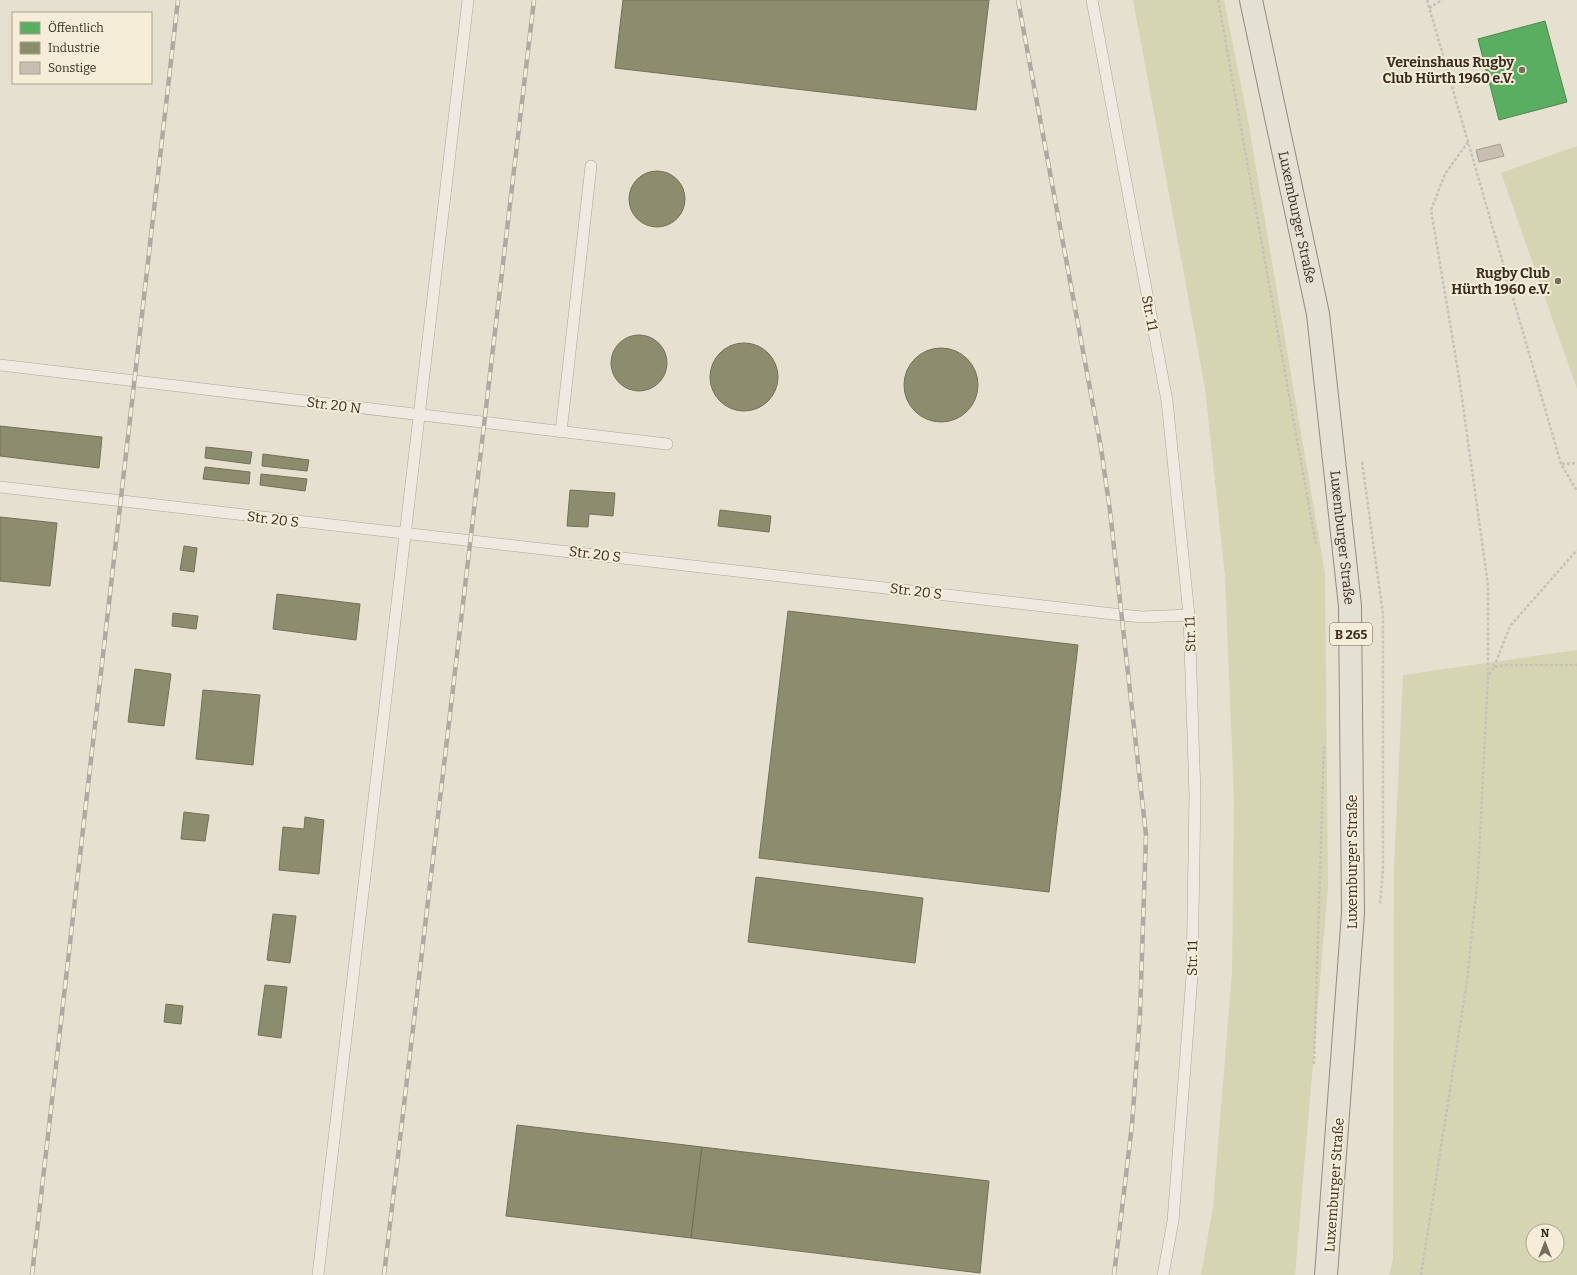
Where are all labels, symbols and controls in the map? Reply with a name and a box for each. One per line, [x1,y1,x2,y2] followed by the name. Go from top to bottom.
[12,12,152,84] legend
[48,20,104,35] text: Öffentlich
[48,41,100,55] text: Industrie
[1383,54,1514,87] place label: Vereinshaus Rugby Club Hürth 1960 e.V.
[48,61,96,75] text: Sonstige
[1517,65,1527,75] marker: Vereinshaus Rugby Club Hürth 1960 e.V.
[1274,150,1319,285] street label: Luxemburger Straße
[1451,265,1550,298] place label: Rugby Club Hürth 1960 e.V.
[1553,276,1563,286] marker: Rugby Club Hürth 1960 e.V.
[1138,294,1161,333] street label: Str. 11
[306,394,362,417] street label: Str. 20 N
[1326,470,1358,606] street label: Luxemburger Straße
[246,508,300,531] street label: Str. 20 S
[568,543,622,566] street label: Str. 20 S
[889,580,943,603] street label: Str. 20 S
[1181,616,1200,652] street label: Str. 11
[1330,623,1372,645] road number: B 265
[1344,795,1361,929] street label: Luxemburger Straße
[1184,940,1201,976] street label: Str. 11
[1321,1117,1348,1253] street label: Luxemburger Straße
[1525,1223,1565,1263] north arrow
[1541,1227,1550,1240] text: N

